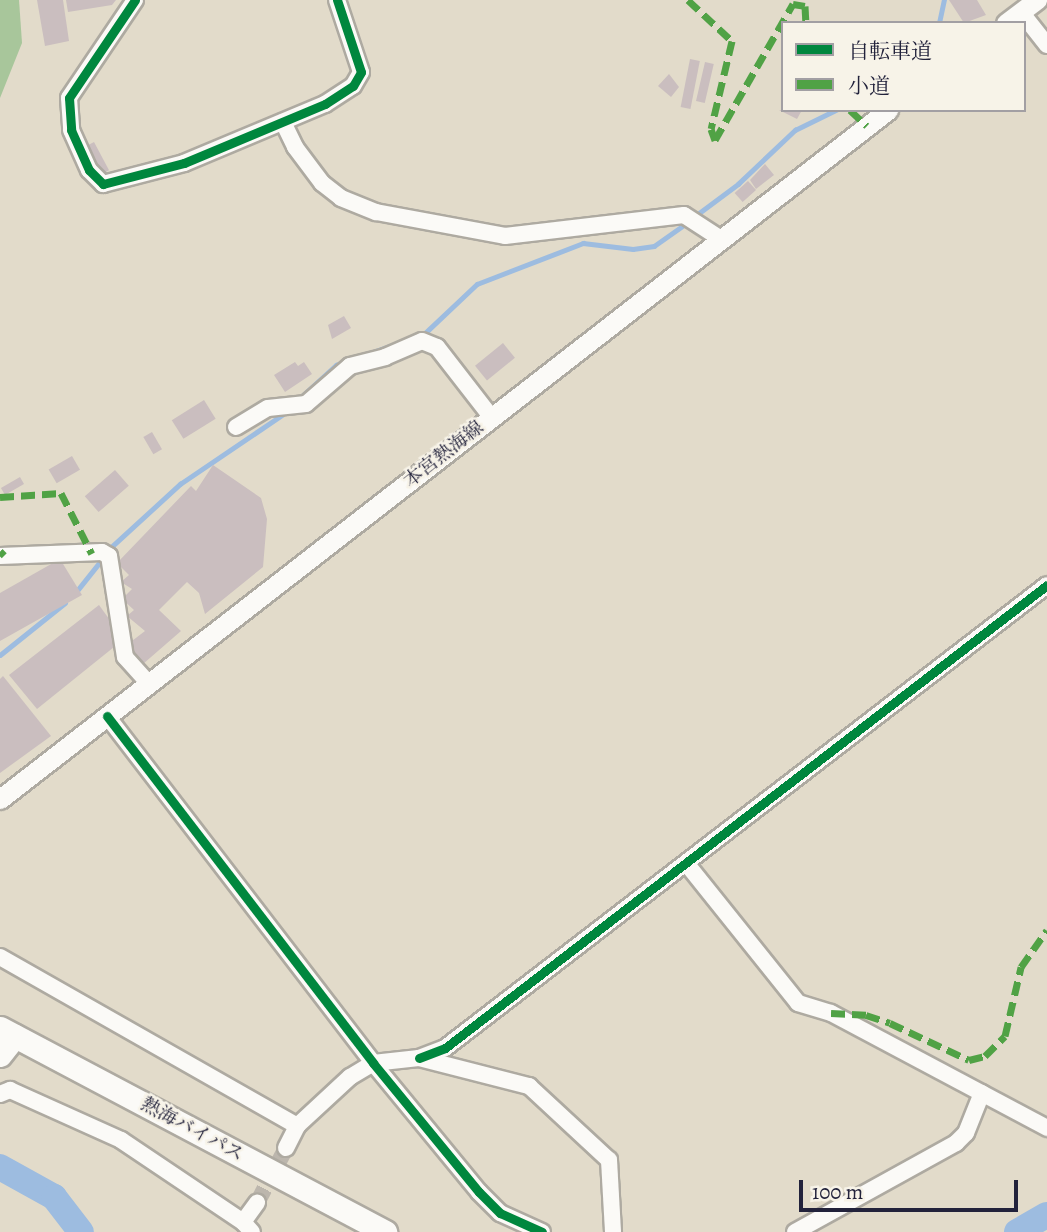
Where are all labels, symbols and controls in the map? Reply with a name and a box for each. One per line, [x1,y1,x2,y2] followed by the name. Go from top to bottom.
[781,21,1026,112] legend
[848,37,932,65] text: 自転車道
[848,72,890,100] text: 小道
[400,417,488,493] street label: 本宮熱海線
[136,1093,248,1167] street label: 熱海バイパス
[802,1166,1021,1210] scale bar
[812,1178,863,1206] text: 100 m

